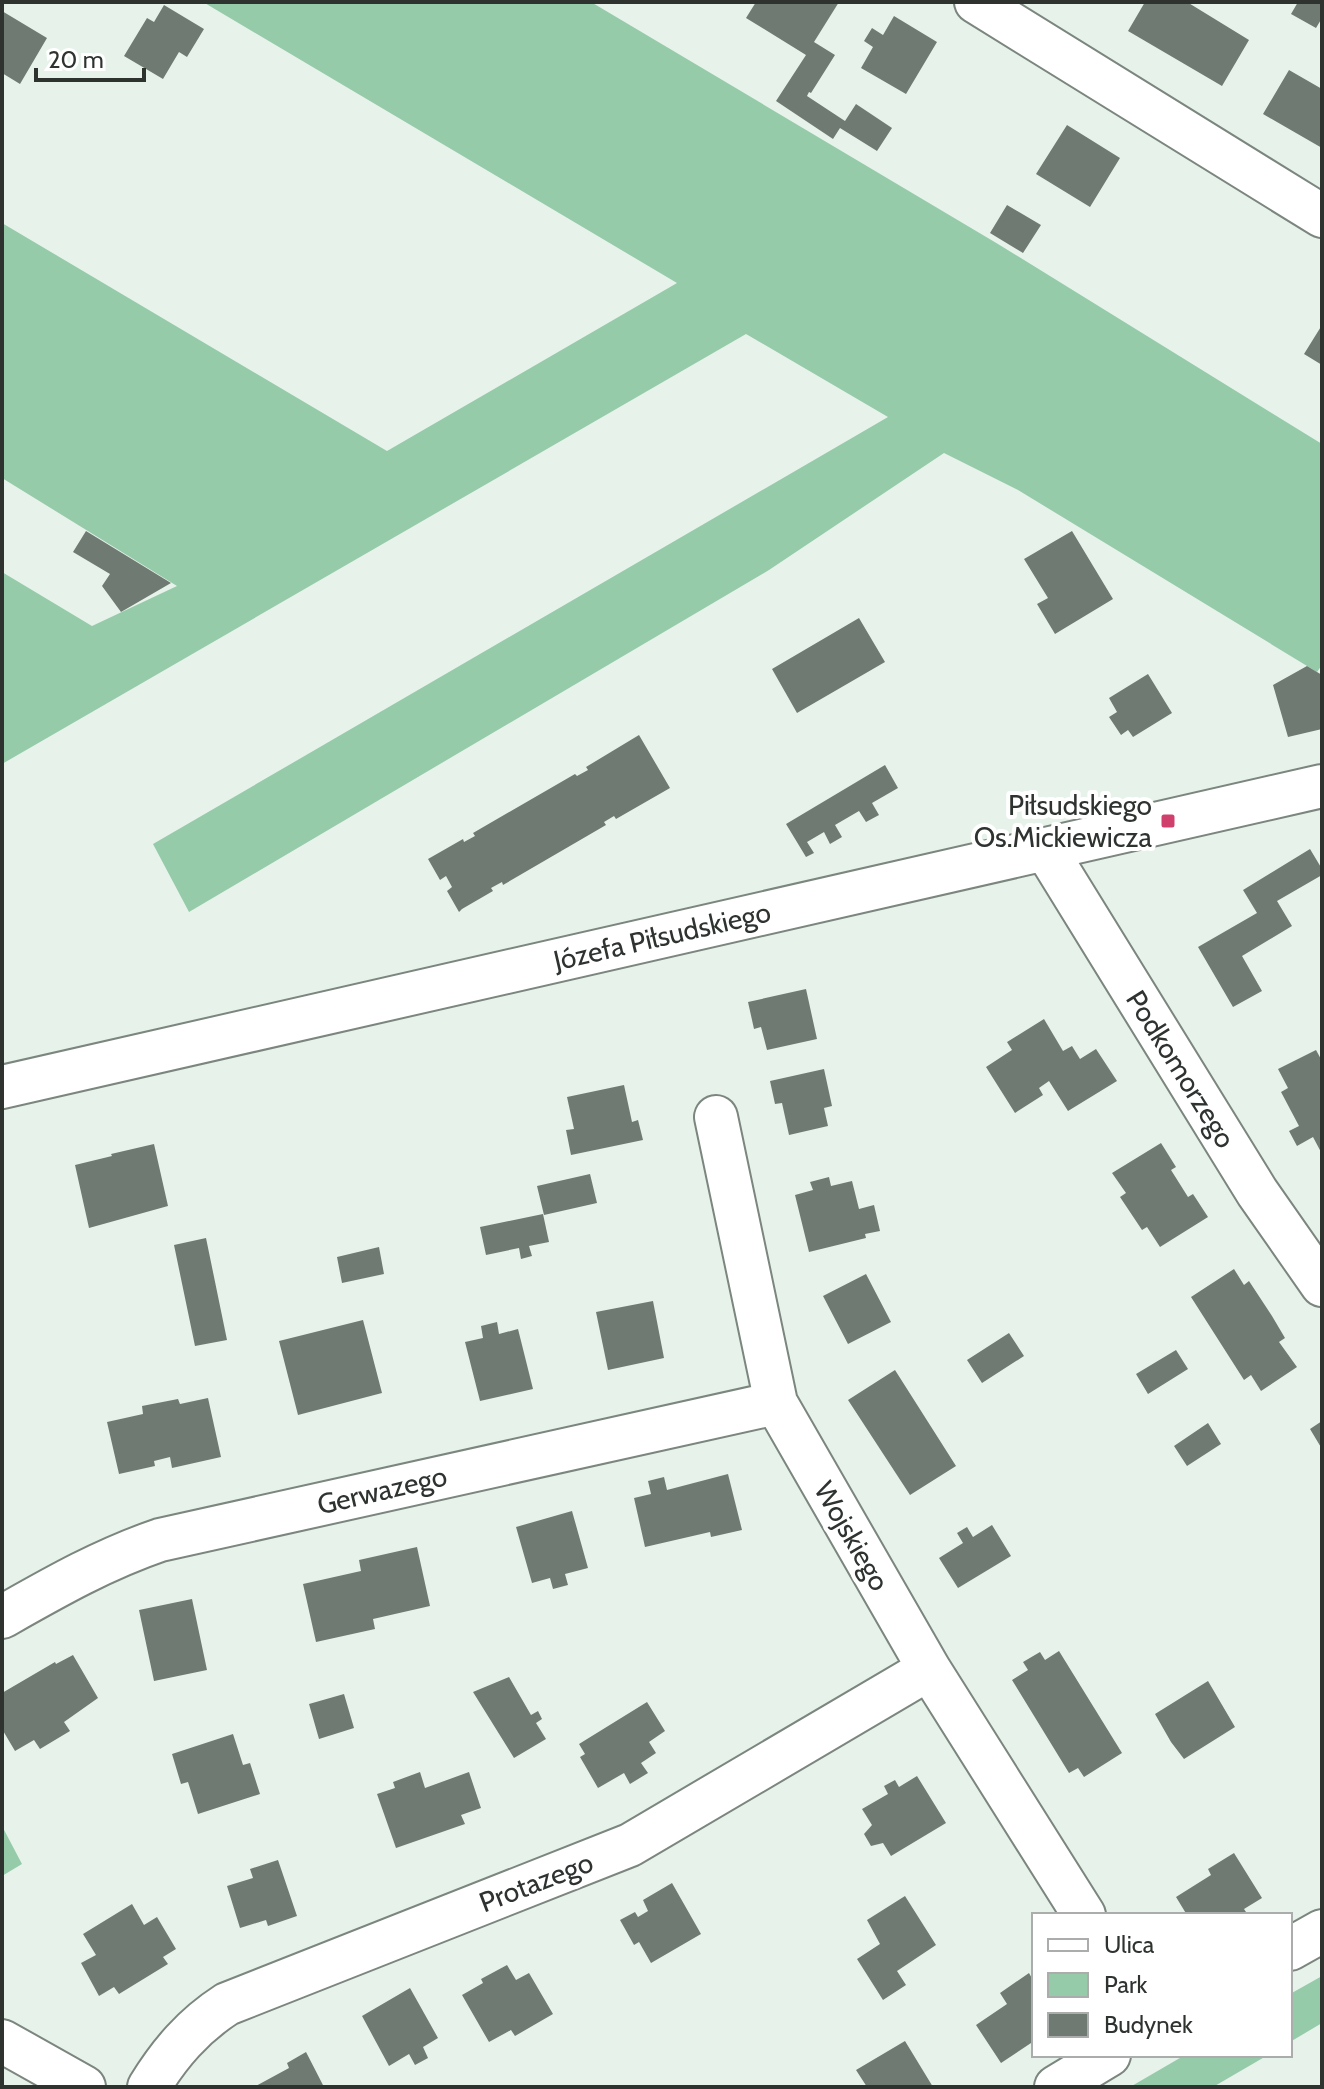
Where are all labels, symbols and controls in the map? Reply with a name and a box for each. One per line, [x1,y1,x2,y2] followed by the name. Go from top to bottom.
[36,32,144,82] scale bar
[48,45,104,74] text: 20 m
[974,788,1153,854] place label: Piłsudskiego Os.Mickiewicza
[1159,812,1177,830] marker: Piłsudskiego Os.Mickiewicza
[549,894,774,978] street label: Józefa Piłsudskiego
[1119,984,1243,1154] street label: Podkomorzego
[314,1459,450,1521] street label: Gerwazego
[807,1475,897,1597] street label: Wojskiego
[474,1845,598,1919] street label: Protazego
[1032,1913,1292,2057] legend
[1104,1930,1155,1959] text: Ulica
[1104,1970,1147,1999] text: Park
[1104,2010,1193,2039] text: Budynek

